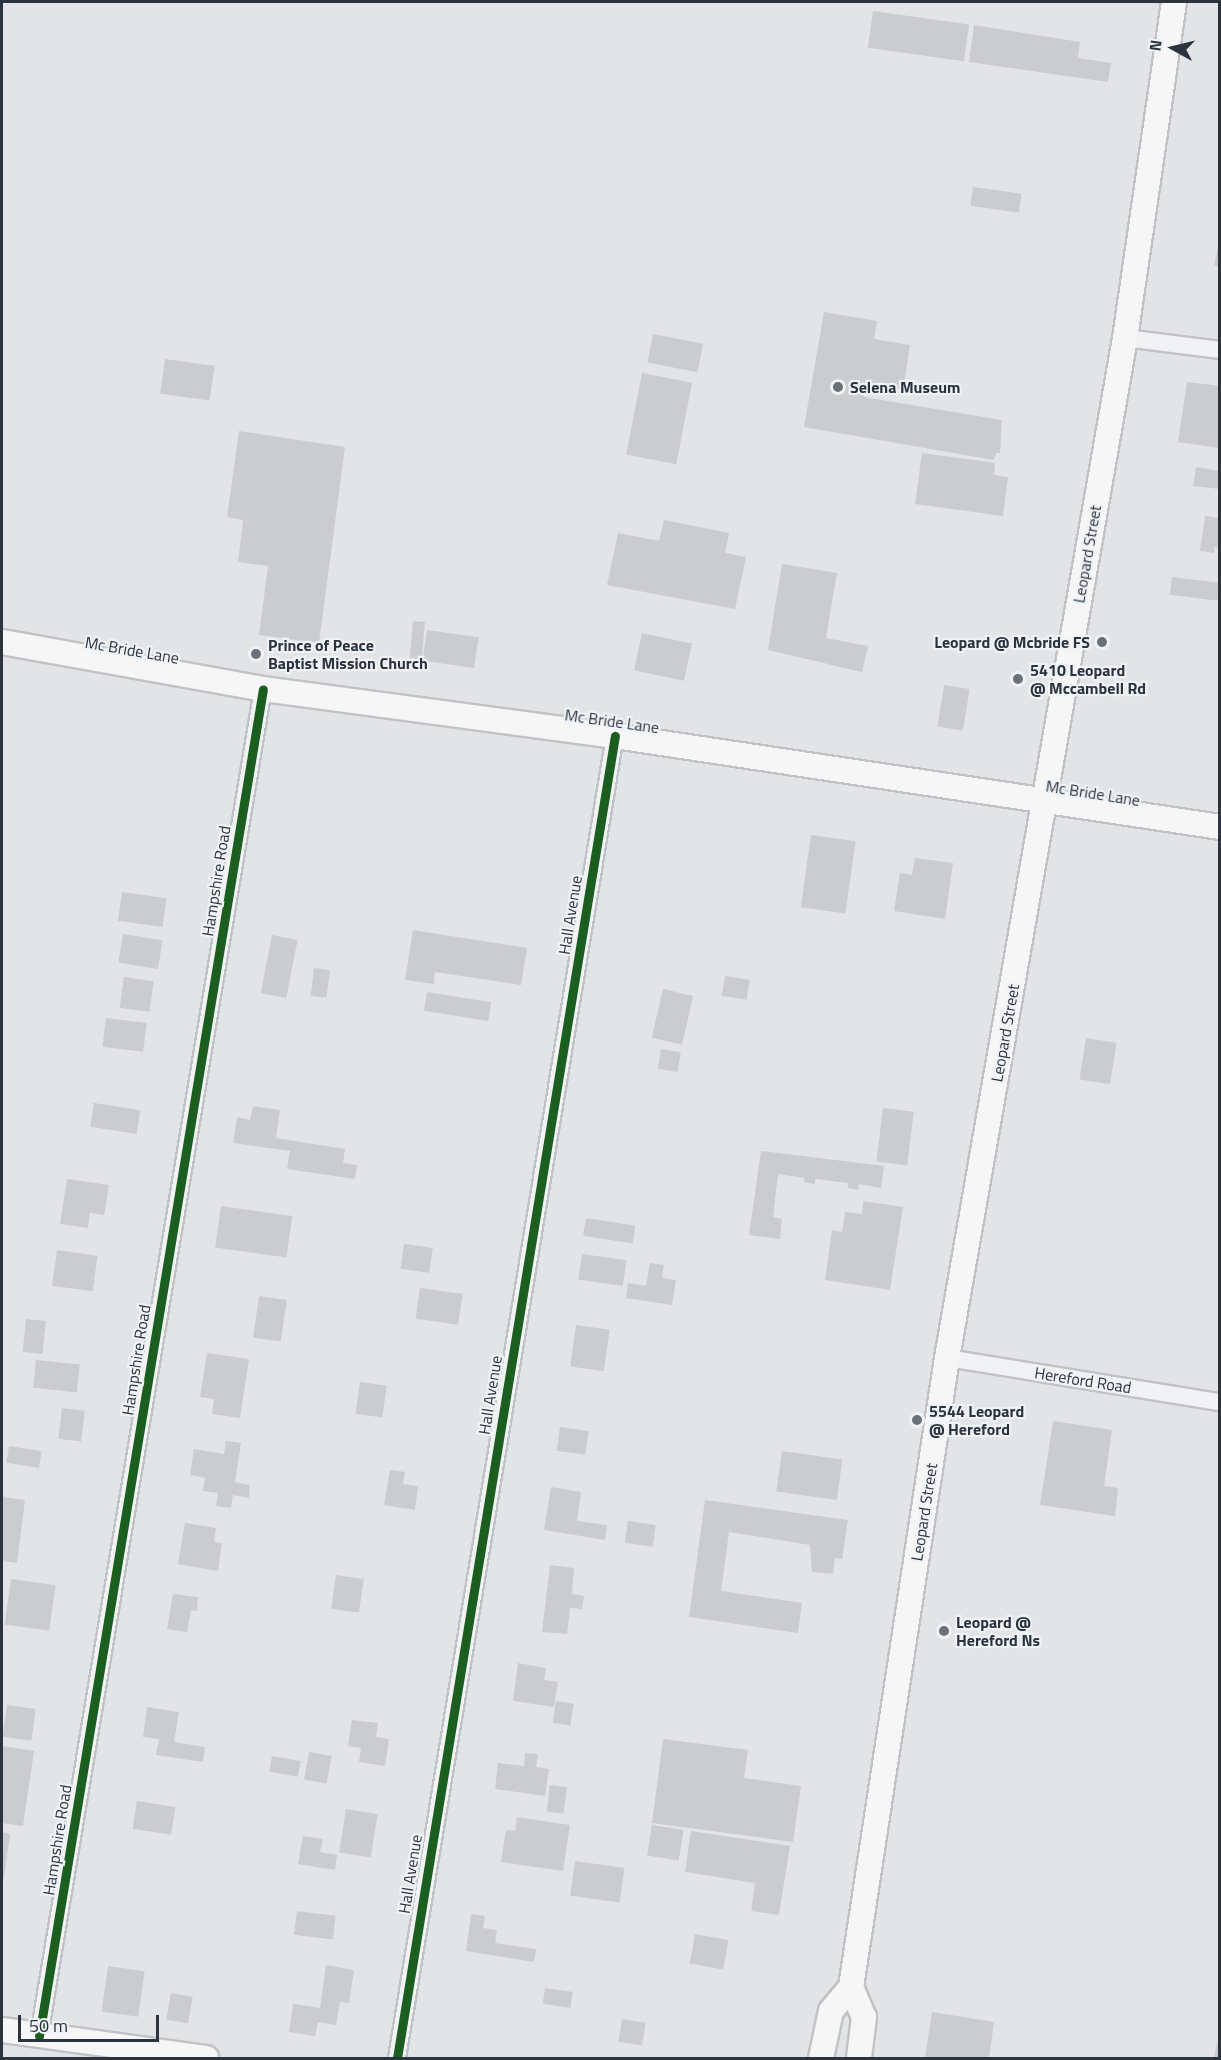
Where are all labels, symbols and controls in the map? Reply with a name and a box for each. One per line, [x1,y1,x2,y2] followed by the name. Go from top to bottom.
[1143,18,1203,78] north arrow
[1143,38,1168,53] text: N
[850,377,960,397] place label: Selena Museum
[831,380,845,394] marker: Selena Museum
[1069,504,1105,604] street label: Leopard Street
[83,632,181,668] street label: Mc Bride Lane
[934,632,1090,652] place label: Leopard @ Mcbride FS
[268,635,428,673] place label: Prince of Peace Baptist Mission Church
[1095,635,1109,649] marker: Leopard @ Mcbride FS
[249,647,263,661] marker: Prince of Peace Baptist Mission Church
[1030,660,1146,698] place label: 5410 Leopard @ Mccambell Rd
[1011,672,1025,686] marker: 5410 Leopard @ Mccambell Rd
[564,705,660,737] street label: Mc Bride Lane
[1045,776,1141,810] street label: Mc Bride Lane
[198,824,234,938] street label: Hampshire Road
[554,874,586,956] street label: Hall Avenue
[987,983,1023,1083] street label: Leopard Street
[118,1303,154,1417] street label: Hampshire Road
[474,1354,506,1436] street label: Hall Avenue
[1033,1363,1133,1397] street label: Hereford Road
[929,1401,1024,1439] place label: 5544 Leopard @ Hereford
[910,1413,924,1427] marker: 5544 Leopard @ Hereford
[907,1462,941,1562] street label: Leopard Street
[956,1612,1040,1650] place label: Leopard @ Hereford Ns
[937,1624,951,1638] marker: Leopard @ Hereford Ns
[39,1783,75,1897] street label: Hampshire Road
[394,1833,426,1915] street label: Hall Avenue
[21,2003,162,2041] scale bar
[29,2012,68,2039] text: 50 m

